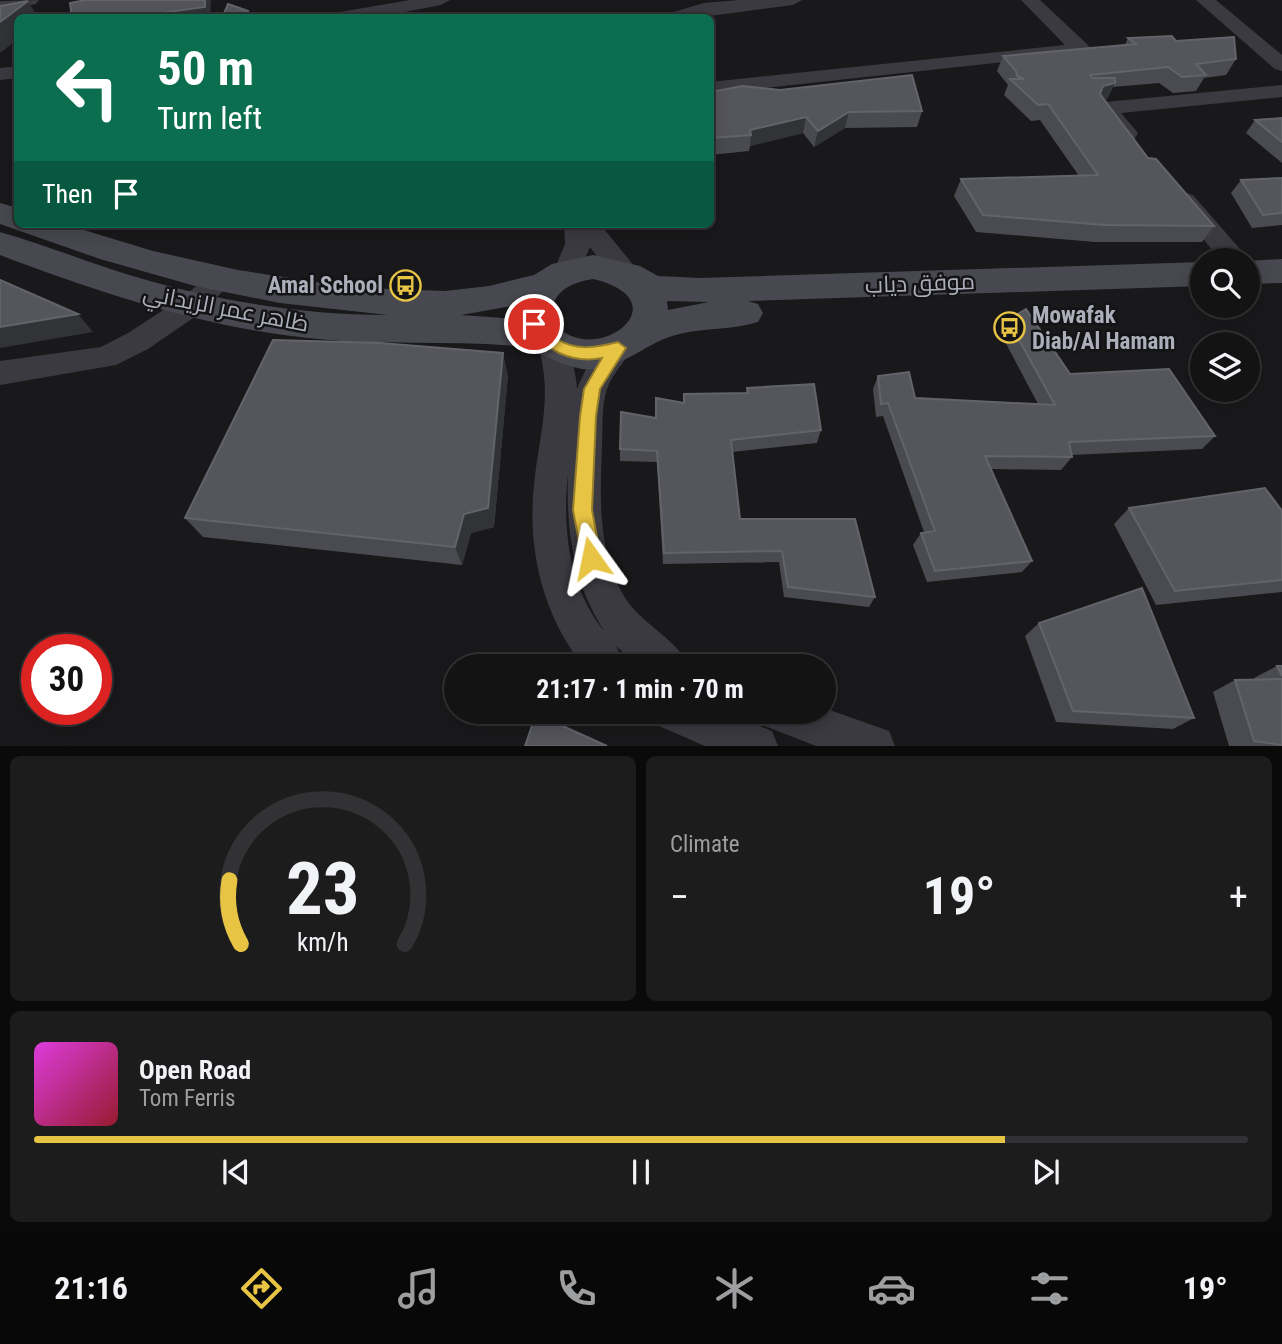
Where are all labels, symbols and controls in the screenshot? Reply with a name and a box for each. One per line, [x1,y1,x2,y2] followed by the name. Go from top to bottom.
[157,40,254,97] text: 50 m
[42,42,133,133] icon: left
[157,99,262,137] text: Turn left
[107,175,145,213] icon: arrive
[42,179,93,209] text: Then
[1190,248,1260,402] map controls
[1190,248,1260,318] button: search
[389,268,423,302] bus stop icon: Amal School
[865,268,976,299] street label: موفق دياب
[268,272,383,299] place label: Amal School
[140,279,311,342] street label: ظاهر عمر الزيداني
[504,294,564,354] pin
[1032,302,1175,355] place label: Mowafak Diab/Al Hamam
[515,305,553,343] icon: arrive
[992,311,1026,345] bus stop icon: Mowafak Diab/Al Hamam
[1190,332,1260,402] button: layers
[554,521,628,595] position arrow
[21,634,112,725] speed limit sign: 30
[536,674,744,704] text: 21:17 · 1 min · 70 m
[670,831,740,858] text: Climate
[286,847,360,933] text: 23
[923,866,995,927] text: 19°
[670,875,689,919] text: −
[1229,875,1248,919] text: +
[297,928,349,957] text: km/h
[139,1055,251,1085] text: Open Road
[139,1085,235,1112] text: Tom Ferris
[217,1153,255,1191] icon: previous
[622,1153,660,1191] icon: pause
[1027,1153,1065,1191] icon: next
[237,1264,286,1313] icon: directions
[394,1264,443,1313] icon: music
[552,1264,601,1313] icon: phone
[710,1264,759,1313] icon: climate
[867,1264,916,1313] icon: car
[1025,1264,1074,1313] icon: filters
[54,1269,128,1307] text: 21:16
[1183,1269,1228,1307] text: 19°

